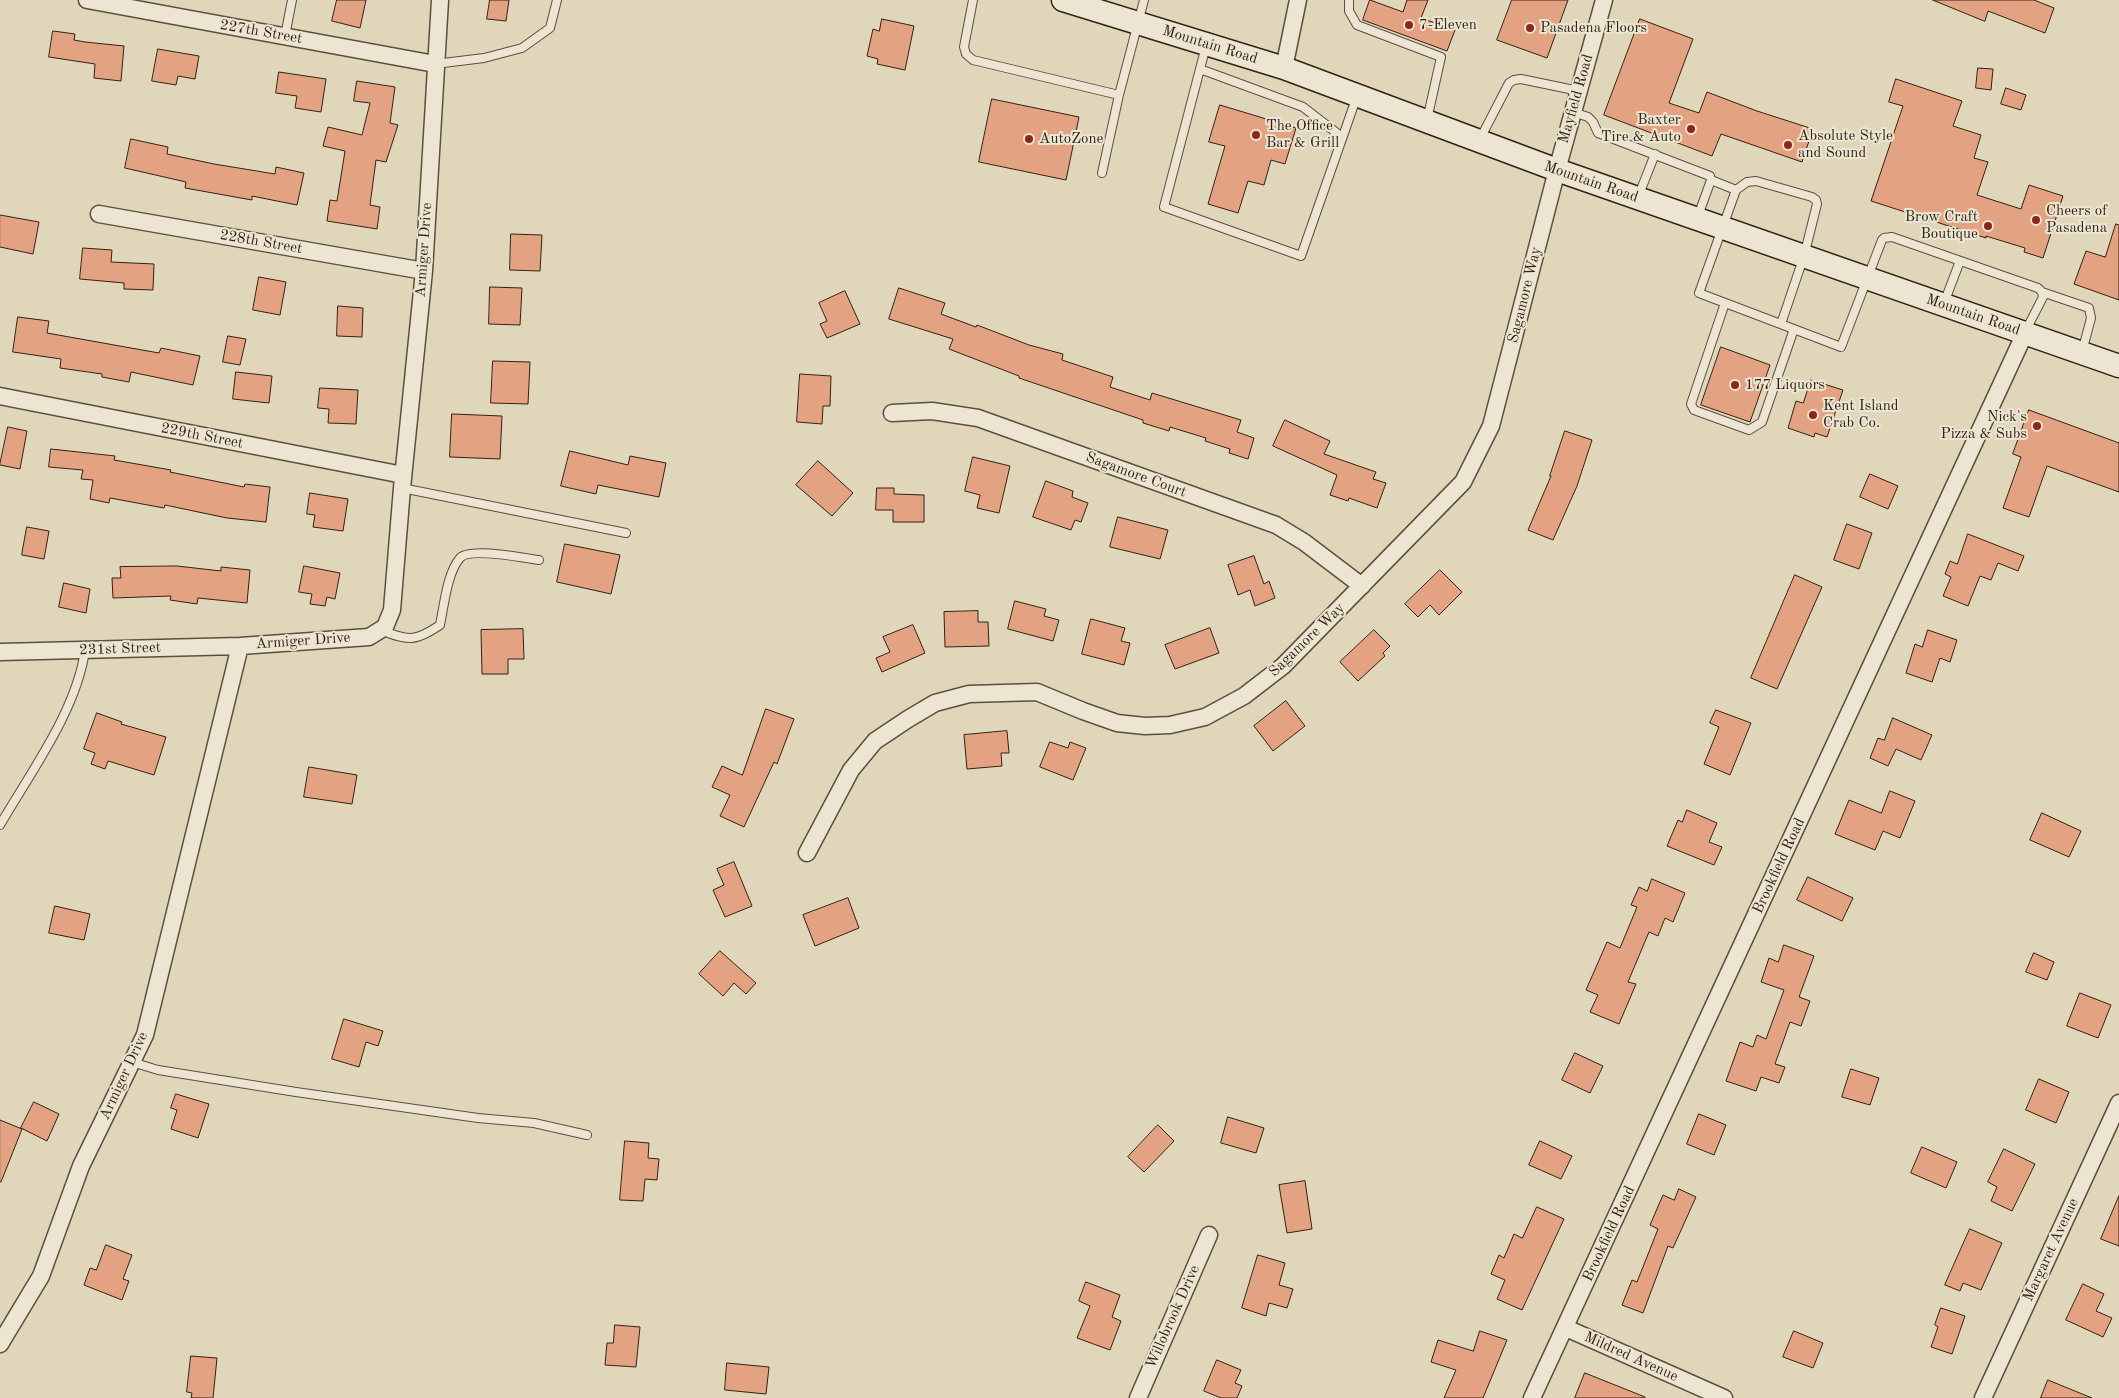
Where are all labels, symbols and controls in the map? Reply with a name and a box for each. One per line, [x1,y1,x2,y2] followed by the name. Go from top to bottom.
[218,16,304,48] street label: 227th Street
[1419,16,1477,34] place label: 7-Eleven
[1403,19,1415,31] marker: 7-Eleven
[1540,19,1647,37] place label: Pasadena Floors
[1160,22,1260,68] street label: Mountain Road
[1524,22,1536,34] marker: Pasadena Floors
[1555,52,1597,146] street label: Mayfield Road
[1601,111,1681,146] place label: Baxter Tire & Auto
[1266,117,1339,152] place label: The Office Bar & Grill
[1685,123,1697,135] marker: Baxter Tire & Auto
[1798,127,1893,162] place label: Absolute Style and Sound
[1250,129,1262,141] marker: The Office Bar & Grill
[1039,130,1103,148] place label: AutoZone
[1023,133,1035,145] marker: AutoZone
[1782,139,1794,151] marker: Absolute Style and Sound
[1541,157,1641,207] street label: Mountain Road
[412,202,436,298] street label: Armiger Drive
[2046,202,2107,237] place label: Cheers of Pasadena
[1905,208,1978,243] place label: Brow Craft Boutique
[2030,214,2042,226] marker: Cheers of Pasadena
[1982,220,1994,232] marker: Brow Craft Boutique
[218,226,304,258] street label: 228th Street
[1504,245,1546,345] street label: Sagamore Way
[1923,290,2023,340] street label: Mountain Road
[1745,376,1825,394] place label: 177 Liquors
[1729,379,1741,391] marker: 177 Liquors
[1823,397,1899,432] place label: Kent Island Crab Co.
[1940,408,2027,443] place label: Nick's Pizza & Subs
[1807,409,1819,421] marker: Kent Island Crab Co.
[159,419,245,453] street label: 229th Street
[2031,420,2043,432] marker: Nick's Pizza & Subs
[1083,448,1189,502] street label: Sagamore Court
[1265,599,1349,681] street label: Sagamore Way
[255,629,351,653] street label: Armiger Drive
[79,639,161,659] street label: 231st Street
[1749,815,1809,917] street label: Brookfield Road
[96,1029,152,1123] street label: Armiger Drive
[1579,1183,1639,1285] street label: Brookfield Road
[2019,1196,2083,1304] street label: Margaret Avenue
[1142,1262,1204,1372] street label: Willobrook Drive
[1581,1328,1681,1386] street label: Mildred Avenue

